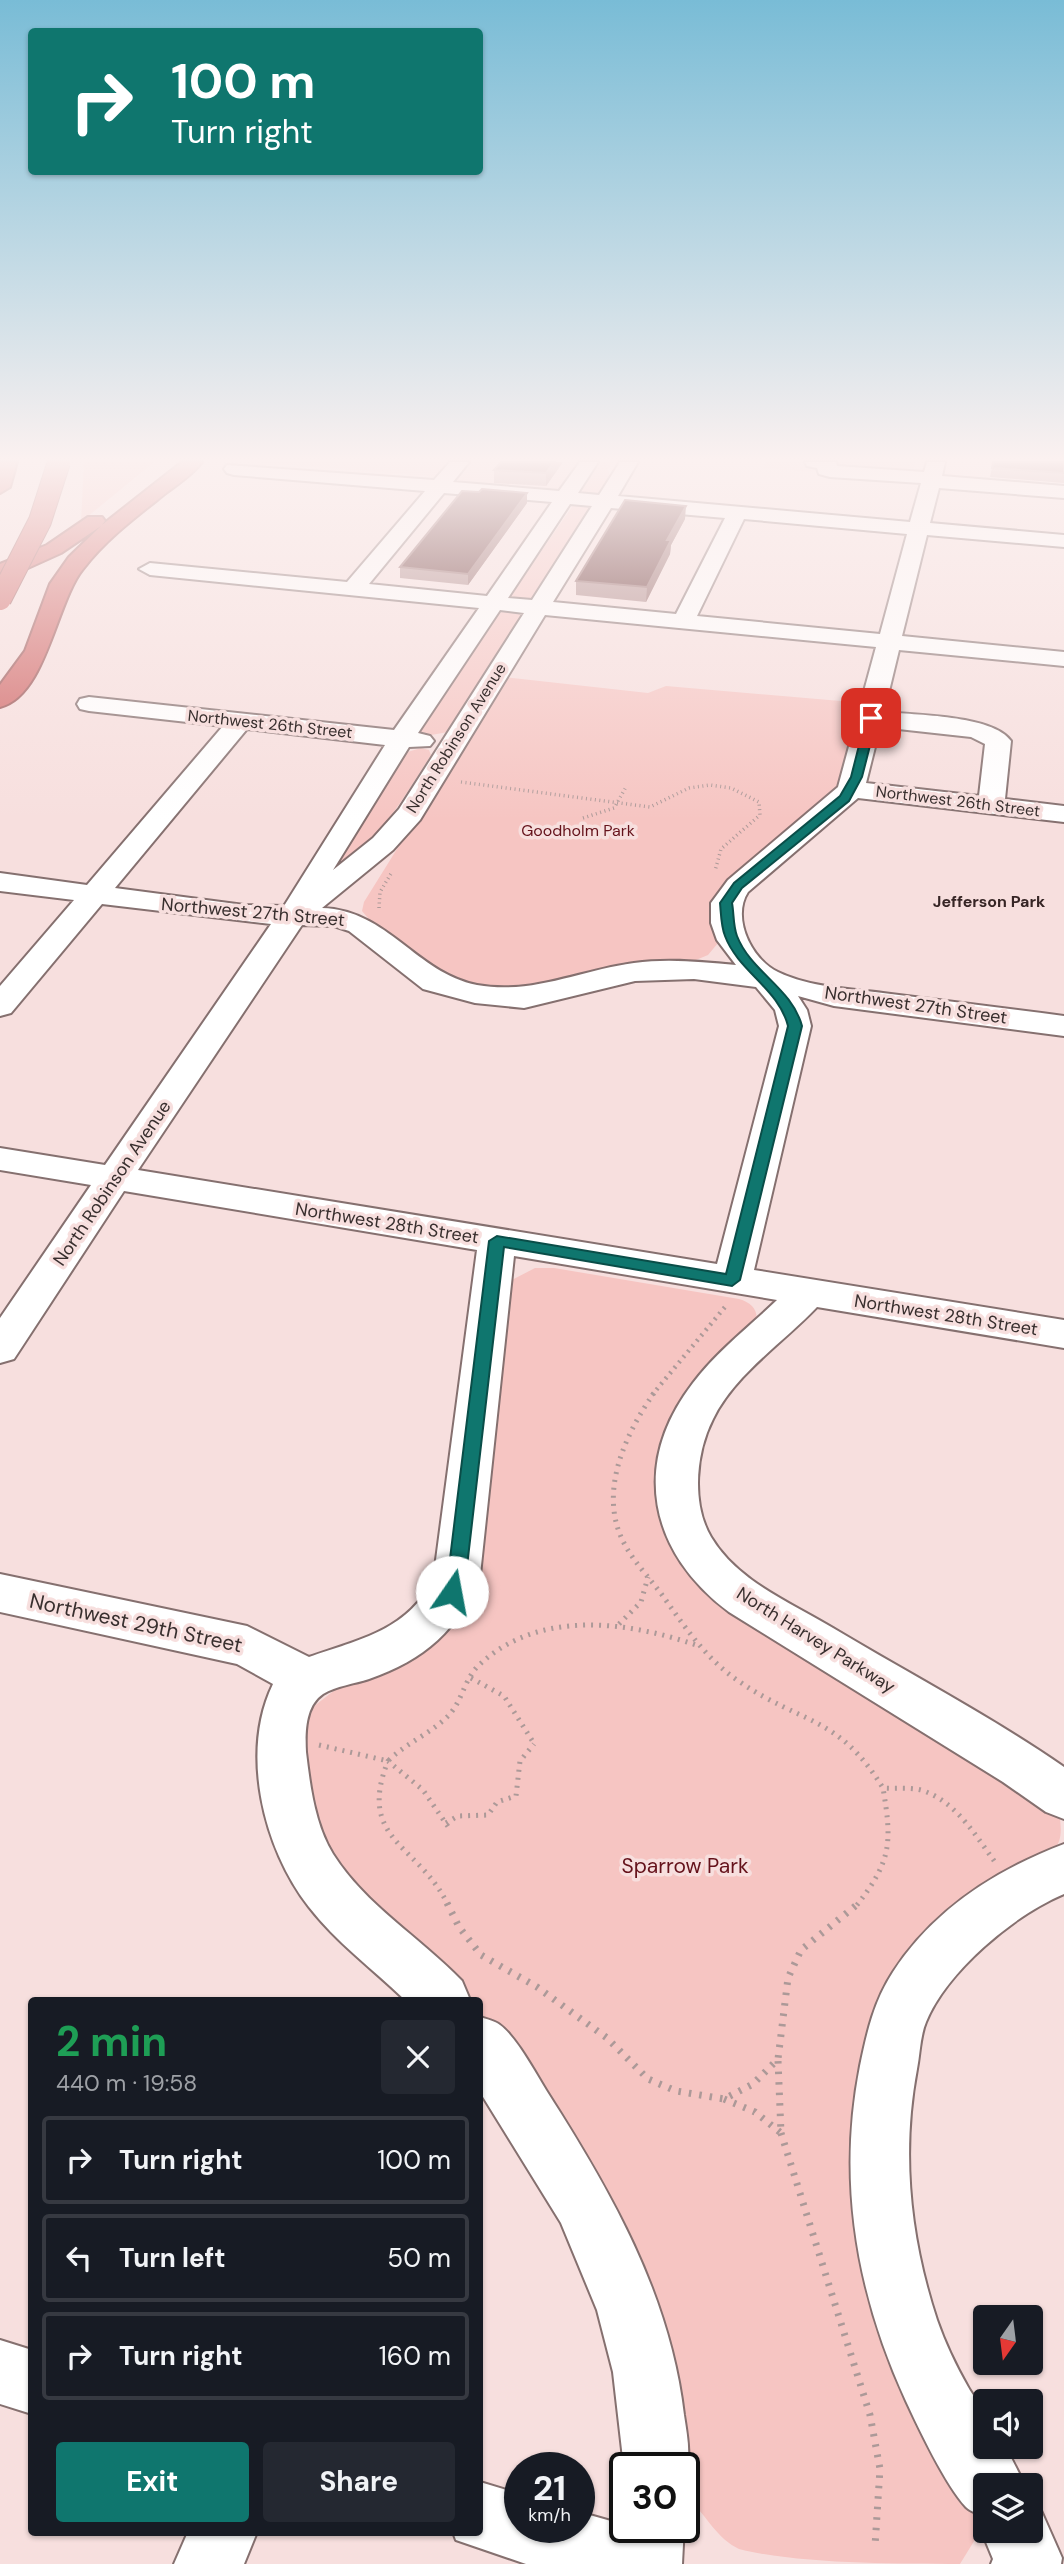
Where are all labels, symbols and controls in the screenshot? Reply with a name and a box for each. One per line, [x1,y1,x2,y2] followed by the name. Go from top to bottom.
[171,49,315,113] text: 100 m
[56,56,147,147] icon: right
[171,111,313,153] text: Turn right
[401,659,511,817] street label: North Robinson Avenue
[841,688,901,748] pin
[852,699,890,737] icon: arrive
[187,705,353,743] street label: Northwest 26th Street
[875,780,1041,822] street label: Northwest 26th Street
[521,820,635,841] park label: Goodholm Park
[933,891,1046,912] district label: Jefferson Park
[160,892,346,932] street label: Northwest 27th Street
[823,980,1009,1030] street label: Northwest 27th Street
[48,1096,176,1270] street label: North Robinson Avenue
[294,1197,480,1249] street label: Northwest 28th Street
[853,1289,1039,1341] street label: Northwest 28th Street
[415,1555,489,1629] position arrow
[732,1581,900,1699] street label: North Harvey Parkway
[27,1587,245,1659] street label: Northwest 29th Street
[621,1852,749,1880] park label: Sparrow Park
[56,2014,167,2069] text: 2 min
[381,2020,455,2094] button: close
[56,2068,197,2098] text: 440 m · 19:58
[60,2141,98,2179] icon: right
[119,2143,243,2177] text: Turn right
[377,2143,451,2177] text: 100 m
[60,2239,98,2277] icon: left
[119,2241,226,2275] text: Turn left
[387,2241,451,2275] text: 50 m
[973,2305,1043,2375] north arrow
[973,2305,1043,2543] map controls
[60,2337,98,2375] icon: right
[119,2339,243,2373] text: Turn right
[379,2339,451,2373] text: 160 m
[973,2389,1043,2459] button: sound
[56,2442,249,2522] button: Exit
[263,2442,455,2522] button: Share
[609,2452,700,2543] speed limit sign: 30
[533,2465,566,2511] text: 21
[973,2473,1043,2543] button: layers
[528,2503,571,2527] text: km/h

